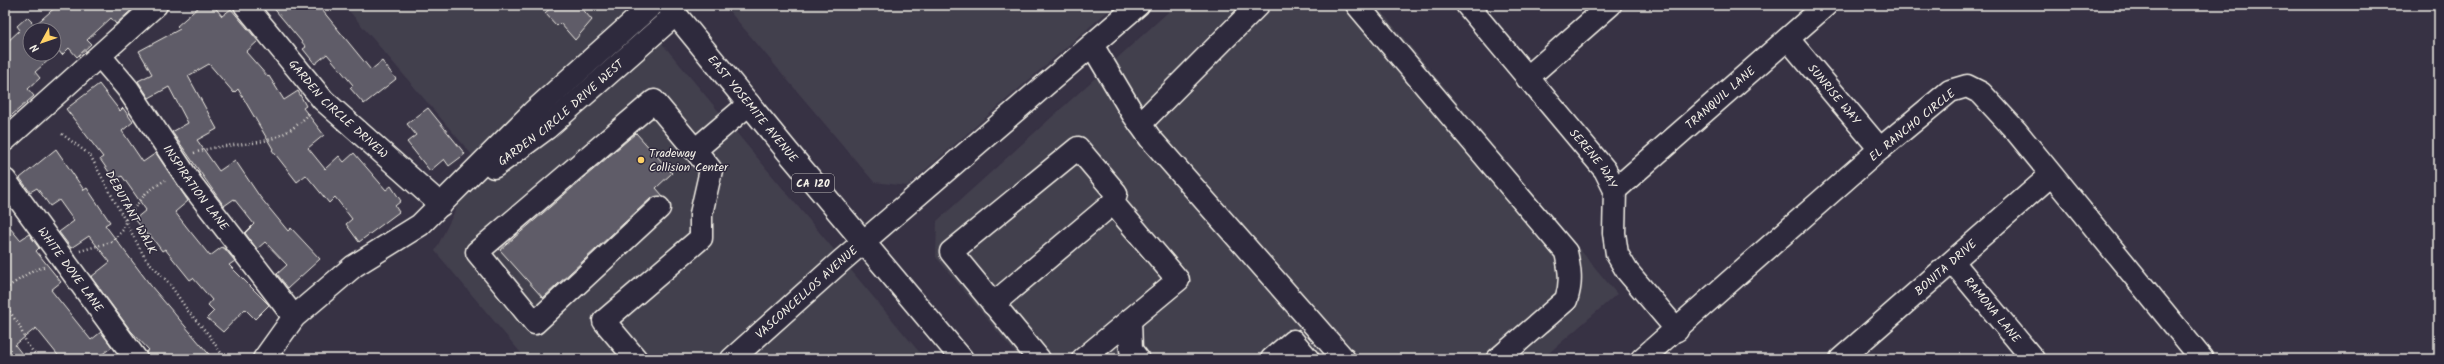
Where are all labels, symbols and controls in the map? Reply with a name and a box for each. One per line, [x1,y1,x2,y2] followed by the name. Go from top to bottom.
[22,22,62,62] north arrow
[26,39,44,56] text: N
[703,51,803,168] street label: EAST YOSEMITE AVENUE
[494,54,629,171] street label: GARDEN CIRCLE DRIVE WEST
[284,56,392,163] street label: GARDEN CIRCLE DRIVEW
[1803,60,1866,130] street label: SUNRISE WAY
[1681,61,1761,134] street label: TRANQUIL LANE
[1865,84,1961,166] street label: EL RANCHO CIRCLE
[1564,125,1622,193] street label: SERENE WAY
[158,141,234,236] street label: INSPIRATION LANE
[649,144,729,177] place label: Tradeway Collision Center
[636,155,646,165] marker: Tradeway Collision Center
[100,167,162,258] street label: DEBUTANT WALK
[792,174,834,192] road number: CA 120
[32,223,108,317] street label: WHITE DOVE LANE
[1911,235,1982,300] street label: BONITA DRIVE
[751,241,863,344] street label: VASCONCELLOS AVENUE
[1959,273,2026,348] street label: RAMONA LANE

